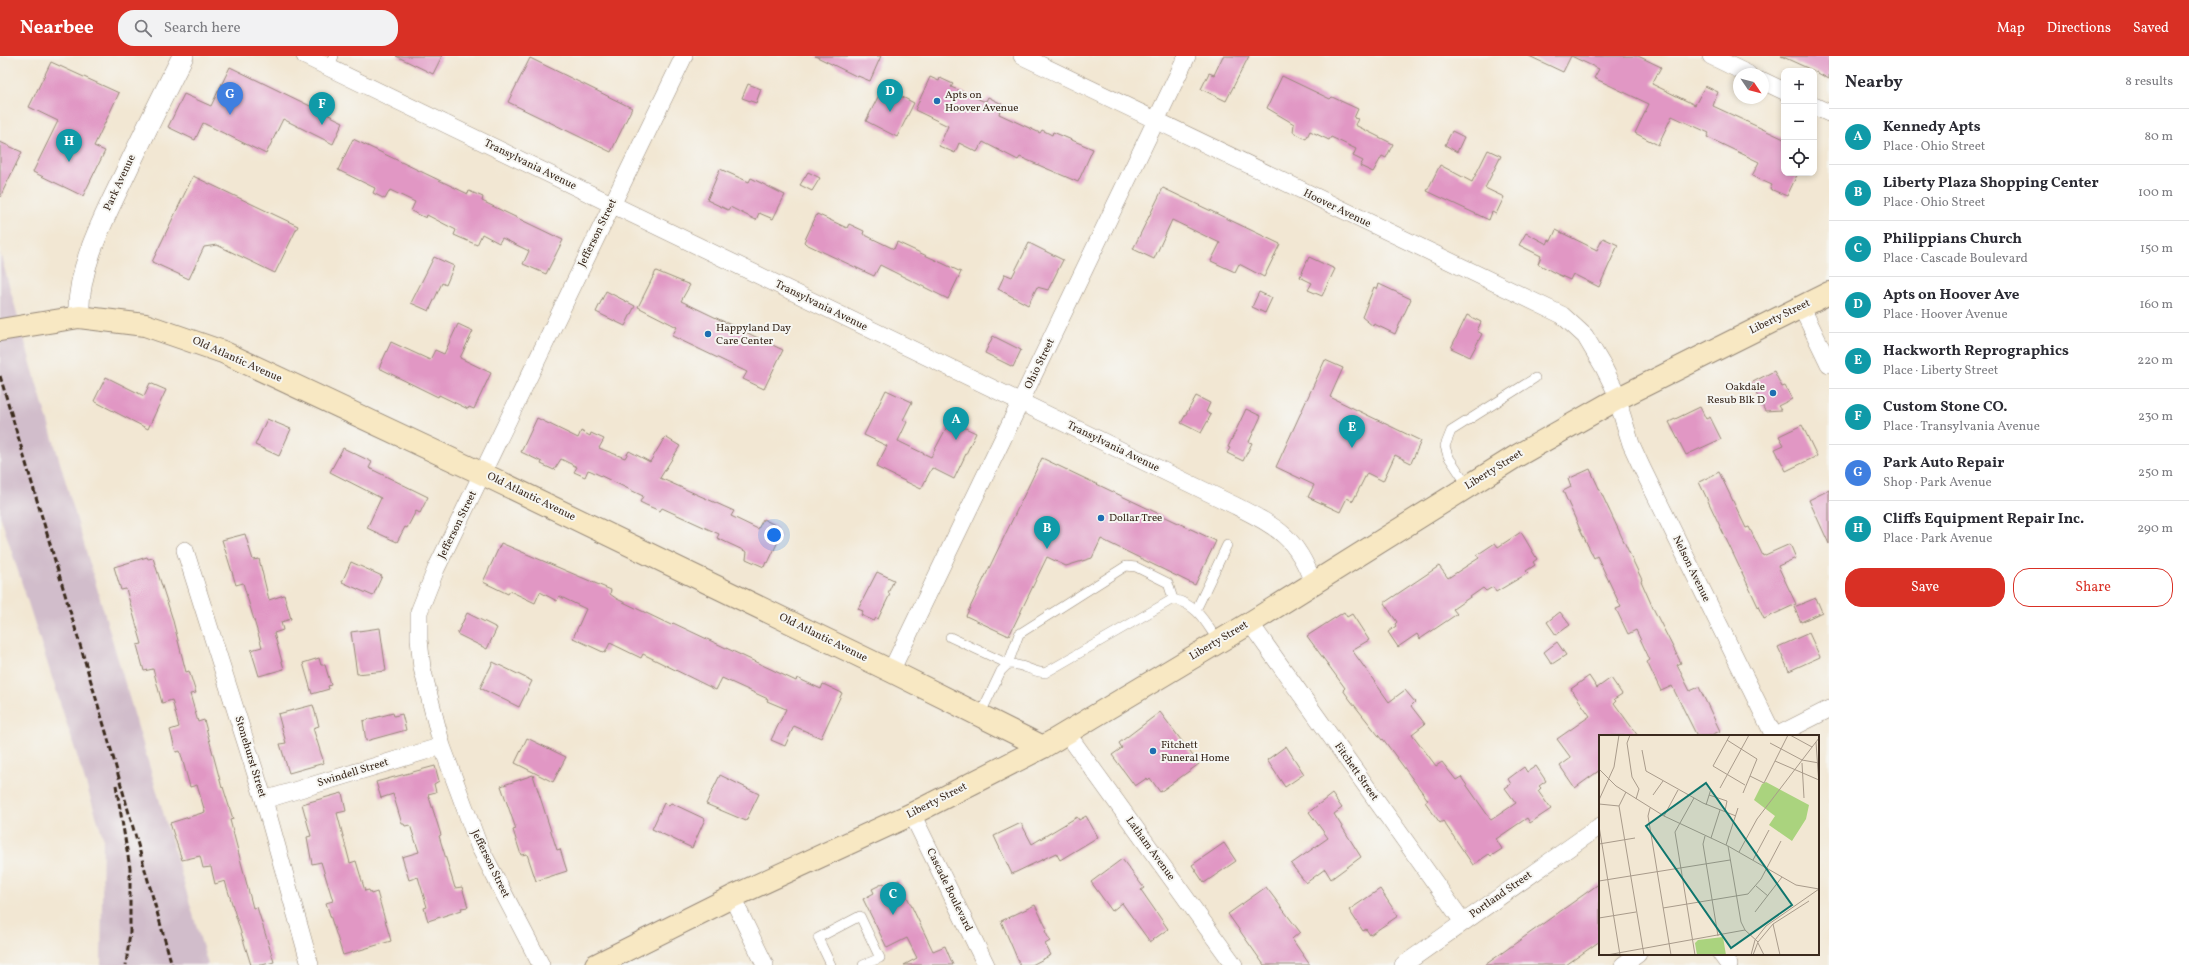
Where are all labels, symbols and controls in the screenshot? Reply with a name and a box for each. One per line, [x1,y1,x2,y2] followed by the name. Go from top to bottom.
[118,10,398,46] search box
[20,15,94,41] text: Nearbee
[132,17,154,39] icon: search
[164,18,241,39] text: Search here
[1997,19,2025,38] text: Map
[2047,19,2111,38] text: Directions
[2133,19,2169,38] text: Saved
[1733,68,1769,104] north arrow
[1781,68,1817,176] map controls
[1781,68,1817,104] button: +
[1845,71,1903,94] text: Nearby
[2125,73,2173,91] text: 8 results
[877,79,903,112] pin: D
[217,82,243,115] pin: G
[945,88,1019,116] place label: Apts on Hoover Avenue
[309,92,335,125] pin: F
[932,96,942,106] marker: Apts on Hoover Avenue
[1781,104,1817,140] button: −
[1883,117,1981,138] text: Kennedy Apts
[1853,128,1863,146] text: A
[2144,128,2173,146] text: 80 m
[56,129,82,162] pin: H
[481,136,579,194] street label: Transylvania Avenue
[1883,138,1985,156] text: Place · Ohio Street
[1781,140,1817,176] button: locate
[100,152,140,214] street label: Park Avenue
[1883,173,2099,194] text: Liberty Plaza Shopping Center
[1854,184,1862,202] text: B
[2138,184,2173,202] text: 100 m
[1301,186,1373,232] street label: Hoover Avenue
[1883,194,1985,212] text: Place · Ohio Street
[575,196,621,270] street label: Jefferson Street
[1883,229,2022,250] text: Philippians Church
[1854,240,1862,258] text: C
[2140,240,2173,258] text: 150 m
[1883,250,2028,268] text: Place · Cascade Boulevard
[772,277,870,335] street label: Transylvania Avenue
[1883,285,2020,306] text: Apts on Hoover Ave
[1747,296,1813,338] street label: Liberty Street
[1853,296,1863,314] text: D
[2139,296,2173,314] text: 160 m
[1883,306,2008,324] text: Place · Hoover Avenue
[716,321,791,349] place label: Happyland Day Care Center
[703,329,713,339] marker: Happyland Day Care Center
[190,333,284,387] street label: Old Atlantic Avenue
[1021,336,1059,392] street label: Ohio Street
[1883,341,2069,362] text: Hackworth Reprographics
[1854,352,1862,370] text: E
[2137,352,2173,370] text: 220 m
[1883,362,1998,380] text: Place · Liberty Street
[1707,380,1765,408] place label: Oakdale Resub Blk D
[1768,388,1778,398] marker: Oakdale Resub Blk D
[1883,397,2008,418] text: Custom Stone CO.
[943,407,969,440] pin: A
[1854,408,1862,426] text: F
[2138,408,2173,426] text: 230 m
[1339,415,1365,448] pin: E
[1064,418,1162,476] street label: Transylvania Avenue
[1883,418,2040,436] text: Place · Transylvania Avenue
[1462,446,1526,494] street label: Liberty Street
[1883,453,2004,474] text: Park Auto Repair
[1853,464,1863,482] text: G
[2138,464,2173,482] text: 250 m
[484,469,578,525] street label: Old Atlantic Avenue
[1883,474,1992,492] text: Shop · Park Avenue
[435,488,481,562] street label: Jefferson Street
[1883,509,2084,530] text: Cliffs Equipment Repair Inc.
[1109,511,1162,526] place label: Dollar Tree
[1096,513,1106,523] marker: Dollar Tree
[1034,516,1060,549] pin: B
[1853,520,1863,538] text: H
[2137,520,2173,538] text: 290 m
[764,525,784,545] your location
[1883,530,1992,548] text: Place · Park Avenue
[1668,533,1714,605] street label: Nelson Avenue
[1845,568,2005,607] button: Save
[2013,568,2173,607] button: Share
[776,610,870,666] street label: Old Atlantic Avenue
[1187,618,1251,664] street label: Liberty Street
[230,714,270,800] street label: Stonehurst Street
[1599,735,1819,955] inset map
[1161,738,1230,766] place label: Fitchett Funeral Home
[1330,740,1382,804] street label: Fitchett Street
[1148,746,1158,756] marker: Fitchett Funeral Home
[316,755,390,791] street label: Swindell Street
[904,779,970,823] street label: Liberty Street
[1122,814,1178,884] street label: Latham Avenue
[467,827,513,901] street label: Jefferson Street
[922,846,976,934] street label: Cascade Boulevard
[1467,868,1535,922] street label: Portland Street
[880,882,906,915] pin: C

